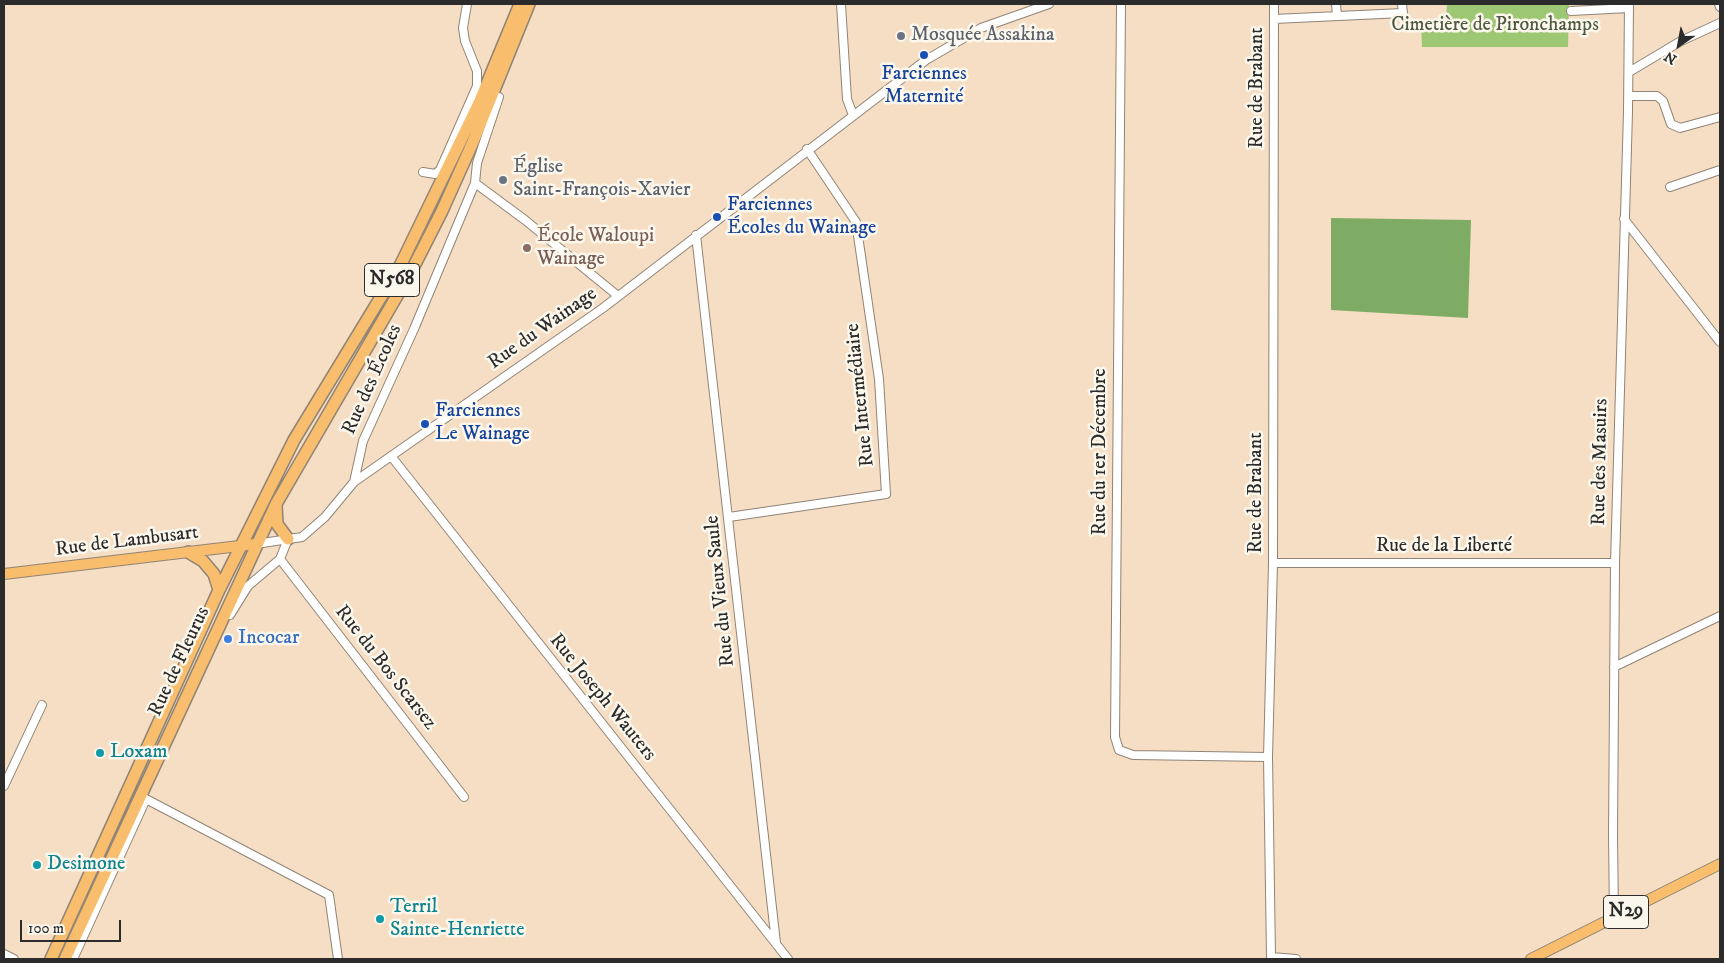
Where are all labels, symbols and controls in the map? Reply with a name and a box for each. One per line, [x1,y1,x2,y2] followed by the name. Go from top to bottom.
[1391,14,1599,38] park label: Cimetière de Pironchamps
[1654,20,1704,70] north arrow
[911,24,1054,48] place label: Mosquée Assakina
[1246,27,1270,149] street label: Rue de Brabant
[895,30,907,42] marker: Mosquée Assakina
[1661,47,1681,68] text: N
[918,49,930,61] marker: Farciennes Maternité
[881,63,967,110] place label: Farciennes Maternité
[513,156,691,203] place label: Église Saint-François-Xavier
[497,174,509,186] marker: Église Saint-François-Xavier
[727,194,876,241] place label: Farciennes Écoles du Wainage
[711,211,723,223] marker: Farciennes Écoles du Wainage
[537,225,654,272] place label: École Waloupi Wainage
[521,242,533,254] marker: École Waloupi Wainage
[364,264,420,296] road number: N568
[484,283,602,375] street label: Rue du Wainage
[338,321,408,439] street label: Rue des Écoles
[842,322,880,468] street label: Rue Intermédiaire
[1089,369,1113,535] street label: Rue du 1er Décembre
[1588,398,1614,526] street label: Rue des Masuirs
[435,400,530,447] place label: Farciennes Le Wainage
[419,418,431,430] marker: Farciennes Le Wainage
[1245,432,1269,554] street label: Rue de Brabant
[701,514,741,668] street label: Rue du Vieux Saule
[54,521,200,563] street label: Rue de Lambusart
[1376,535,1512,559] street label: Rue de la Liberté
[329,601,441,735] street label: Rue du Bos Scarsez
[144,603,216,721] street label: Rue de Fleurus
[238,627,300,651] place label: Incocar
[543,630,661,766] street label: Rue Joseph Wauters
[222,633,234,645] marker: Incocar
[110,741,167,765] place label: Loxam
[94,747,106,759] marker: Loxam
[47,853,125,877] place label: Desimone
[31,859,43,871] marker: Desimone
[390,896,524,943] place label: Terril Sainte-Henriette
[1604,896,1648,929] road number: N29
[22,910,124,942] scale bar
[374,913,386,925] marker: Terril Sainte-Henriette
[28,919,64,938] text: 100 m

